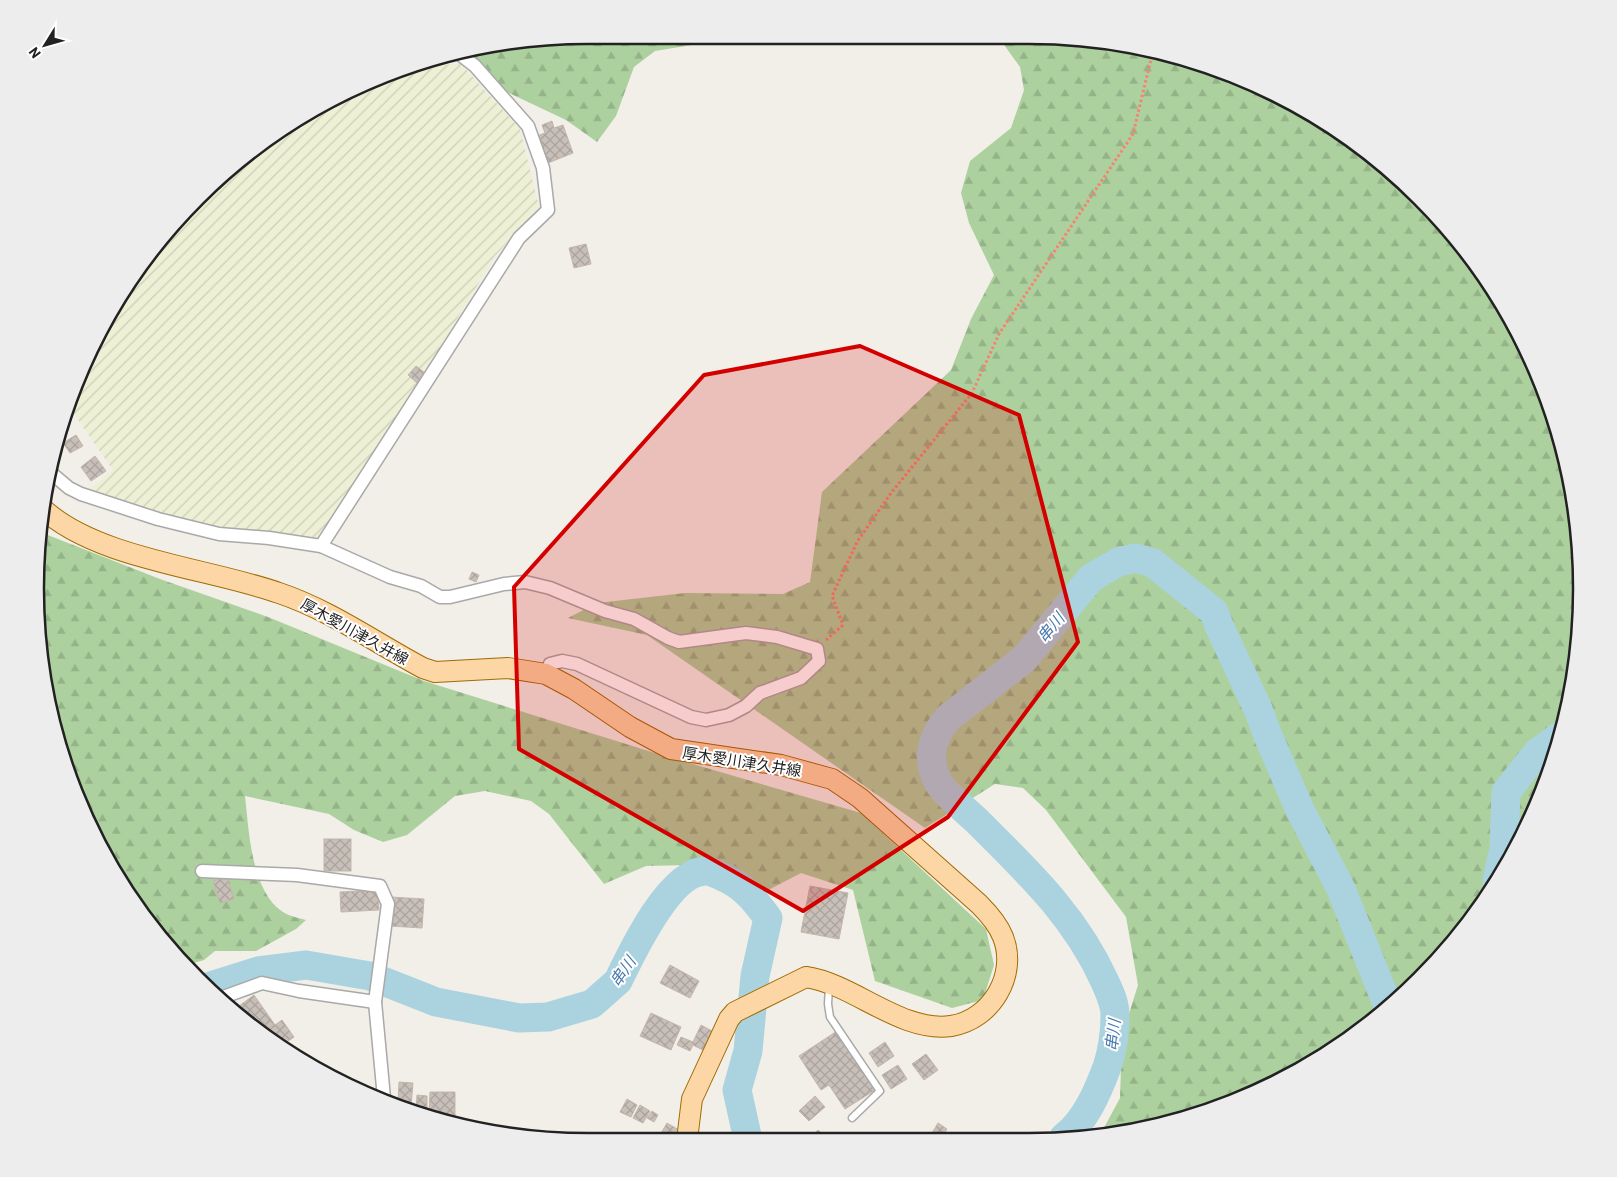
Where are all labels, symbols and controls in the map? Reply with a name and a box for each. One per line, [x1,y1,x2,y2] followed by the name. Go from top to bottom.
[20,20,70,70] north arrow
[25,44,44,62] text: N
[298,594,412,668] street label: 厚木愛川津久井線
[1032,607,1069,645] water label: 串川
[681,743,803,779] street label: 厚木愛川津久井線
[605,951,640,990] water label: 串川
[1101,1016,1123,1052] water label: 串川

